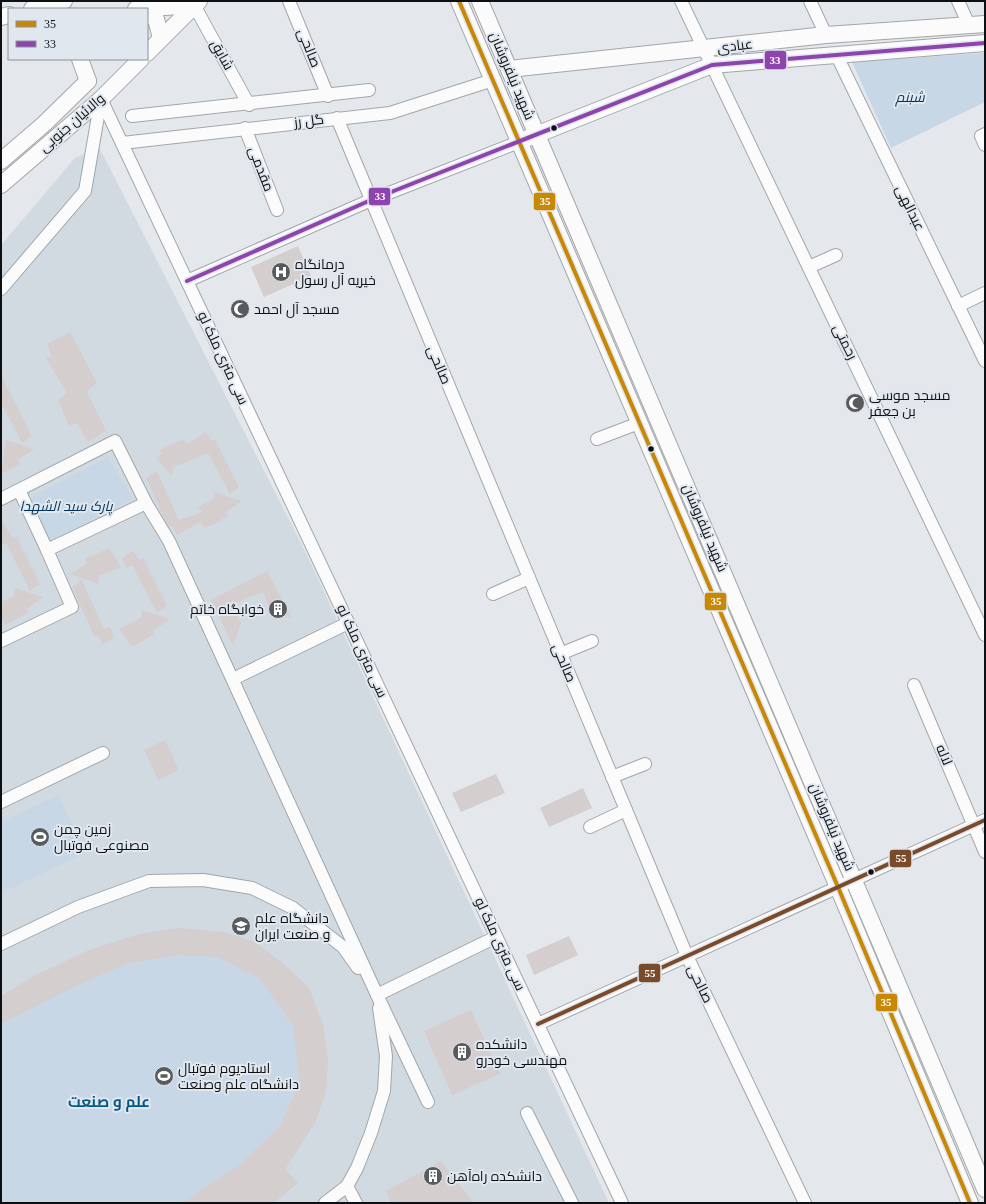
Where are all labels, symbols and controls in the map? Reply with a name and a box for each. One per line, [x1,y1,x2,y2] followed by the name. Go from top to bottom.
[8,8,148,60] legend
[44,17,56,31] text: 35
[295,27,323,69] street label: صالحی
[487,30,537,122] street label: شهید نیلفروشان
[716,36,754,56] street label: عبادی
[44,37,56,51] text: 33
[207,37,236,73] street label: شایق
[764,50,787,70] line badge: 33
[770,54,781,66] text: 33
[894,90,925,107] park label: شبنم
[36,91,108,155] street label: والائیان جنوبی
[292,112,325,130] street label: گل رز
[549,123,559,133] unlabelled marker
[246,144,276,194] street label: مقدمی
[892,183,928,233] street label: عبدالهی
[368,187,391,206] line badge: 33
[375,190,386,202] text: 33
[533,192,556,211] line badge: 35
[540,195,551,207] text: 35
[295,257,376,289] place label: درمانگاه خیریه آل رسول
[270,261,292,283] hospital icon: درمانگاه خیریه آل رسول
[229,298,251,320] mosque icon: مسجد آل احمد
[254,302,340,318] place label: مسجد آل احمد
[195,309,251,407] street label: سی متری ملک لو
[830,322,860,362] street label: رحمتی
[424,344,454,386] street label: صالحی
[868,388,951,419] place label: مسجد موسی بن جعفر
[844,392,866,414] mosque icon: مسجد موسی بن جعفر
[646,444,656,454] unlabelled marker
[680,482,730,574] street label: شهید نیلفروشان
[20,499,114,516] park label: پارک سید الشهدا
[704,592,727,611] line badge: 35
[711,595,722,607] text: 35
[267,598,289,620] building icon: خوابگاه خاتم
[190,602,264,619] place label: خوابگاه خاتم
[334,602,390,700] street label: سی متری ملک لو
[549,642,579,684] street label: صالحی
[933,742,955,768] street label: لاله
[807,781,857,873] street label: شهید نیلفروشان
[54,822,149,854] place label: زمین چمن مصنوعی فوتبال
[29,826,51,848] sports icon: زمین چمن مصنوعی فوتبال
[889,849,912,868] line badge: 55
[896,852,907,864] text: 55
[866,867,876,877] unlabelled marker
[472,895,528,993] street label: سی متری ملک لو
[255,911,330,942] place label: دانشگاه علم و صنعت ایران
[230,915,252,937] school or university icon: دانشگاه علم و صنعت ایران
[638,963,661,983] line badge: 55
[684,963,716,1005] street label: صالحی
[645,967,656,979] text: 55
[875,993,898,1012] line badge: 35
[881,996,892,1008] text: 35
[476,1037,567,1068] place label: دانشکده مهندسی خودرو
[451,1041,473,1063] building icon: دانشکده مهندسی خودرو
[178,1061,299,1094] place label: استادیوم فوتبال دانشگاه علم وصنعت
[153,1065,175,1087] sports icon: استادیوم فوتبال دانشگاه علم وصنعت
[68,1094,150,1112] district label: علم و صنعت
[422,1165,444,1187] building icon: دانشکده راه‌آهن
[447,1169,542,1184] place label: دانشکده راه‌آهن

